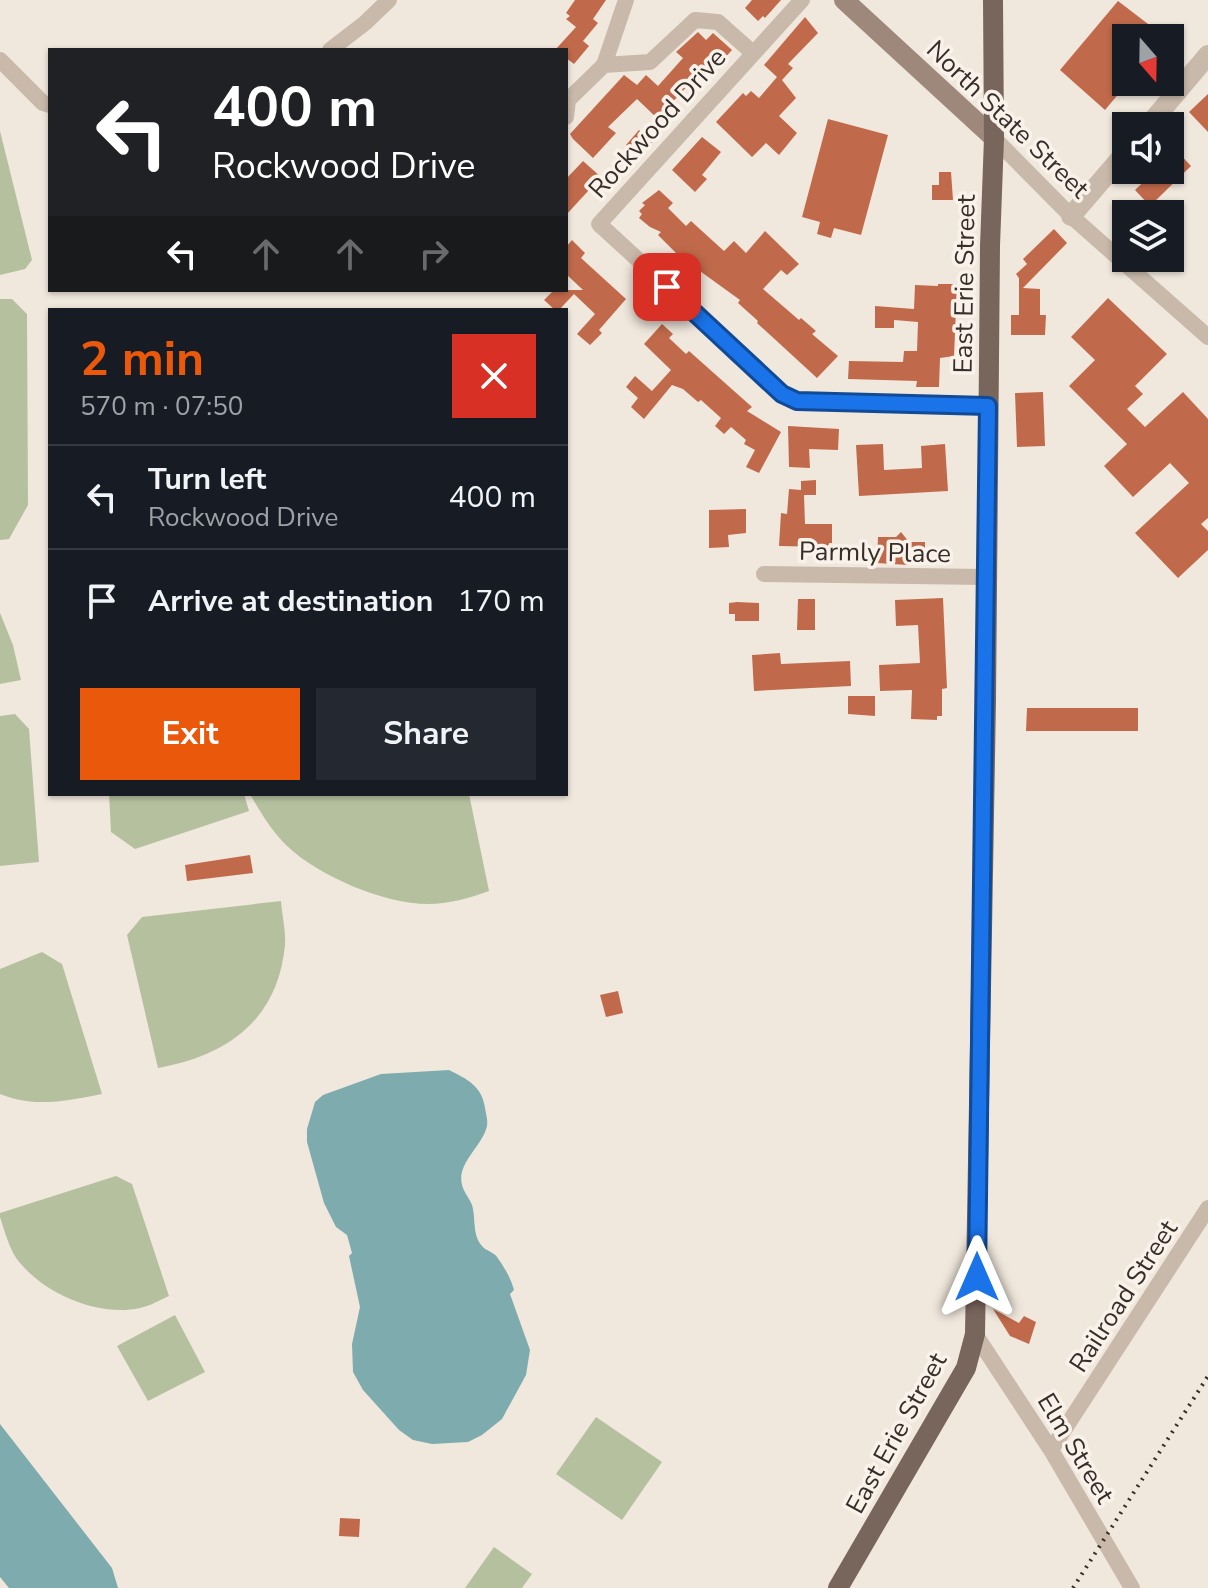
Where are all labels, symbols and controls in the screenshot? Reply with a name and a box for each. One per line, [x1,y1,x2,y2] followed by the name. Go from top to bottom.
[1112,24,1184,96] north arrow
[1112,24,1184,272] map controls
[919,33,1097,207] street label: North State Street
[581,41,734,206] street label: Rockwood Drive
[212,69,377,146] text: 400 m
[80,80,184,184] icon: left
[1112,112,1184,184] button: sound
[212,142,475,191] text: Rockwood Drive
[945,193,984,374] street label: East Erie Street
[1112,200,1184,272] button: layers
[160,232,204,276] icon: left
[244,232,288,276] icon: ahead
[328,232,372,276] icon: ahead
[412,232,456,276] icon: right
[633,253,701,321] pin
[645,265,689,309] icon: arrive
[80,326,204,392] text: 2 min
[452,334,536,418] button: close
[80,389,243,424] text: 570 m · 07:50
[148,459,266,500] text: Turn left
[80,475,124,519] icon: left
[449,477,536,518] text: 400 m
[148,500,338,535] text: Rockwood Drive
[799,534,951,571] street label: Parmly Place
[80,579,124,623] icon: arrive
[148,581,433,622] text: Arrive at destination
[457,581,545,622] text: 170 m
[80,688,300,780] button: Exit
[316,688,536,780] button: Share
[1061,1213,1186,1379] street label: Railroad Street
[935,1235,1019,1319] position arrow
[838,1346,956,1520] street label: East Erie Street
[1029,1387,1123,1511] street label: Elm Street

